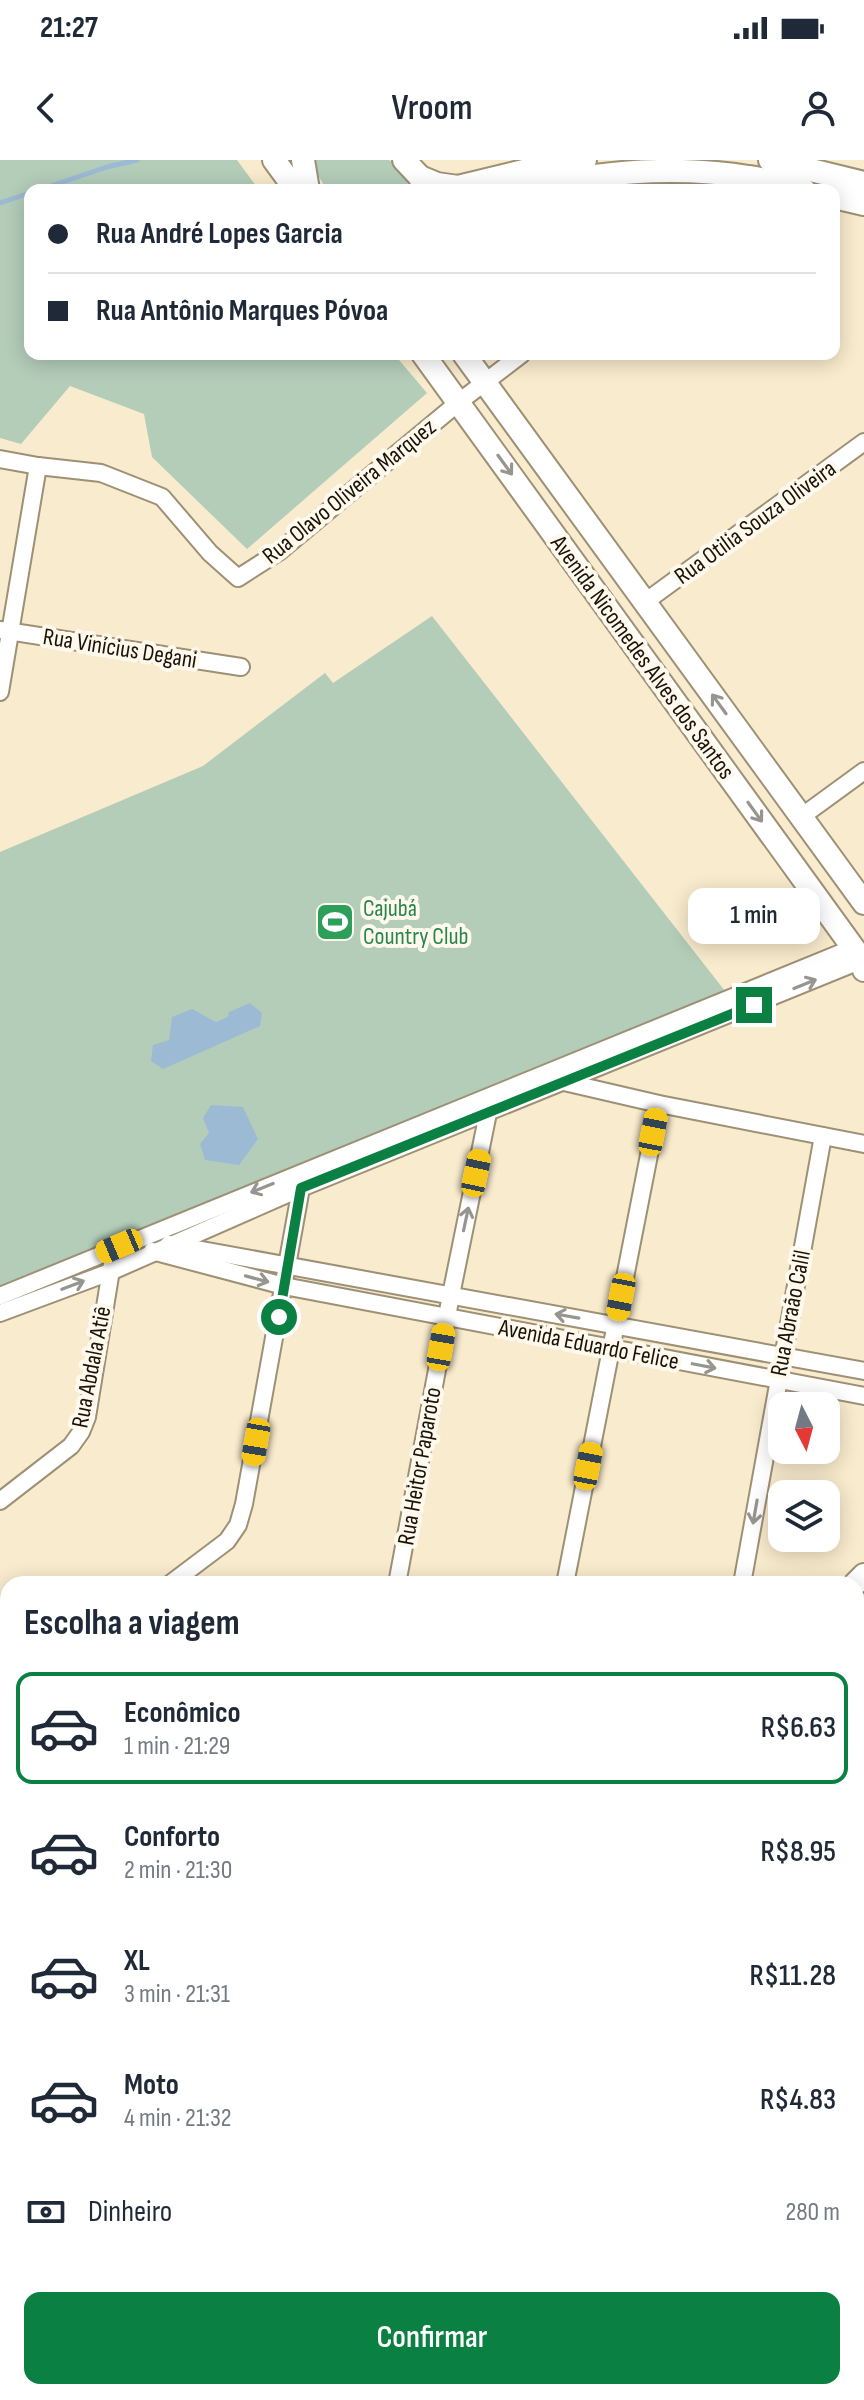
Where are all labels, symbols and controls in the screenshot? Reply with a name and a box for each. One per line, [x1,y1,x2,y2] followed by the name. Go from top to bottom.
[40,10,98,46] text: 21:27
[24,86,68,130] icon: back
[796,86,840,130] icon: person
[392,87,472,130] text: Vroom
[96,216,343,252] text: Rua André Lopes Garcia
[96,293,388,329] text: Rua Antônio Marques Póvoa
[257,412,442,570] street label: Rua Olavo Oliveira Marquez
[496,454,513,475] one-way arrow
[669,454,842,591] street label: Rua Otilia Souza Oliveira
[544,529,741,785] street label: Avenida Nicomedes Alves dos Santos
[41,622,199,675] street label: Rua Vinícius Degani
[711,694,728,716] one-way arrow
[747,801,763,823] one-way arrow
[688,889,820,945] callout: 1 min
[363,894,468,951] place label: Cajubá Country Club
[730,900,778,931] text: 1 min
[314,901,356,943] sports icon: Cajubá Country Club
[792,975,817,990] one-way arrow
[736,987,772,1023] route end
[637,1106,669,1158] car
[459,1147,493,1199] car
[250,1182,275,1197] one-way arrow
[460,1206,475,1232] one-way arrow
[92,1226,146,1266] car
[764,1248,817,1379] street label: Rua Abraão Calil
[605,1271,637,1323] car
[243,1272,269,1287] one-way arrow
[60,1277,85,1291] one-way arrow
[261,1299,297,1335] route start
[65,1304,117,1430] street label: Rua Abdala Atiê
[555,1308,580,1323] one-way arrow
[495,1313,681,1376] street label: Avenida Eduardo Felice
[425,1321,457,1373] car
[691,1359,717,1374] one-way arrow
[391,1385,448,1547] street label: Rua Heitor Paparoto
[768,1392,840,1464] north arrow
[768,1392,840,1552] map controls
[240,1416,272,1468] car
[572,1440,604,1492] car
[768,1480,840,1552] button: layers
[746,1499,761,1524] one-way arrow
[24,1602,240,1645] text: Escolha a viagem
[28,1692,100,1764] icon: car
[124,1695,241,1731] text: Econômico
[761,1710,836,1746] text: R$6.63
[124,1731,230,1762] text: 1 min · 21:29
[28,1816,100,1888] icon: car
[124,1819,220,1855] text: Conforto
[760,1834,836,1870] text: R$8.95
[124,1855,232,1886] text: 2 min · 21:30
[28,1940,100,2012] icon: car
[124,1943,150,1979] text: XL
[750,1958,836,1994] text: R$11.28
[124,1979,230,2010] text: 3 min · 21:31
[28,2064,100,2136] icon: car
[124,2067,179,2103] text: Moto
[760,2082,836,2118] text: R$4.83
[124,2103,232,2134] text: 4 min · 21:32
[24,2190,68,2234] icon: cash
[88,2194,172,2230] text: Dinheiro
[785,2197,840,2228] text: 280 m
[24,2292,840,2384] button: Confirmar

